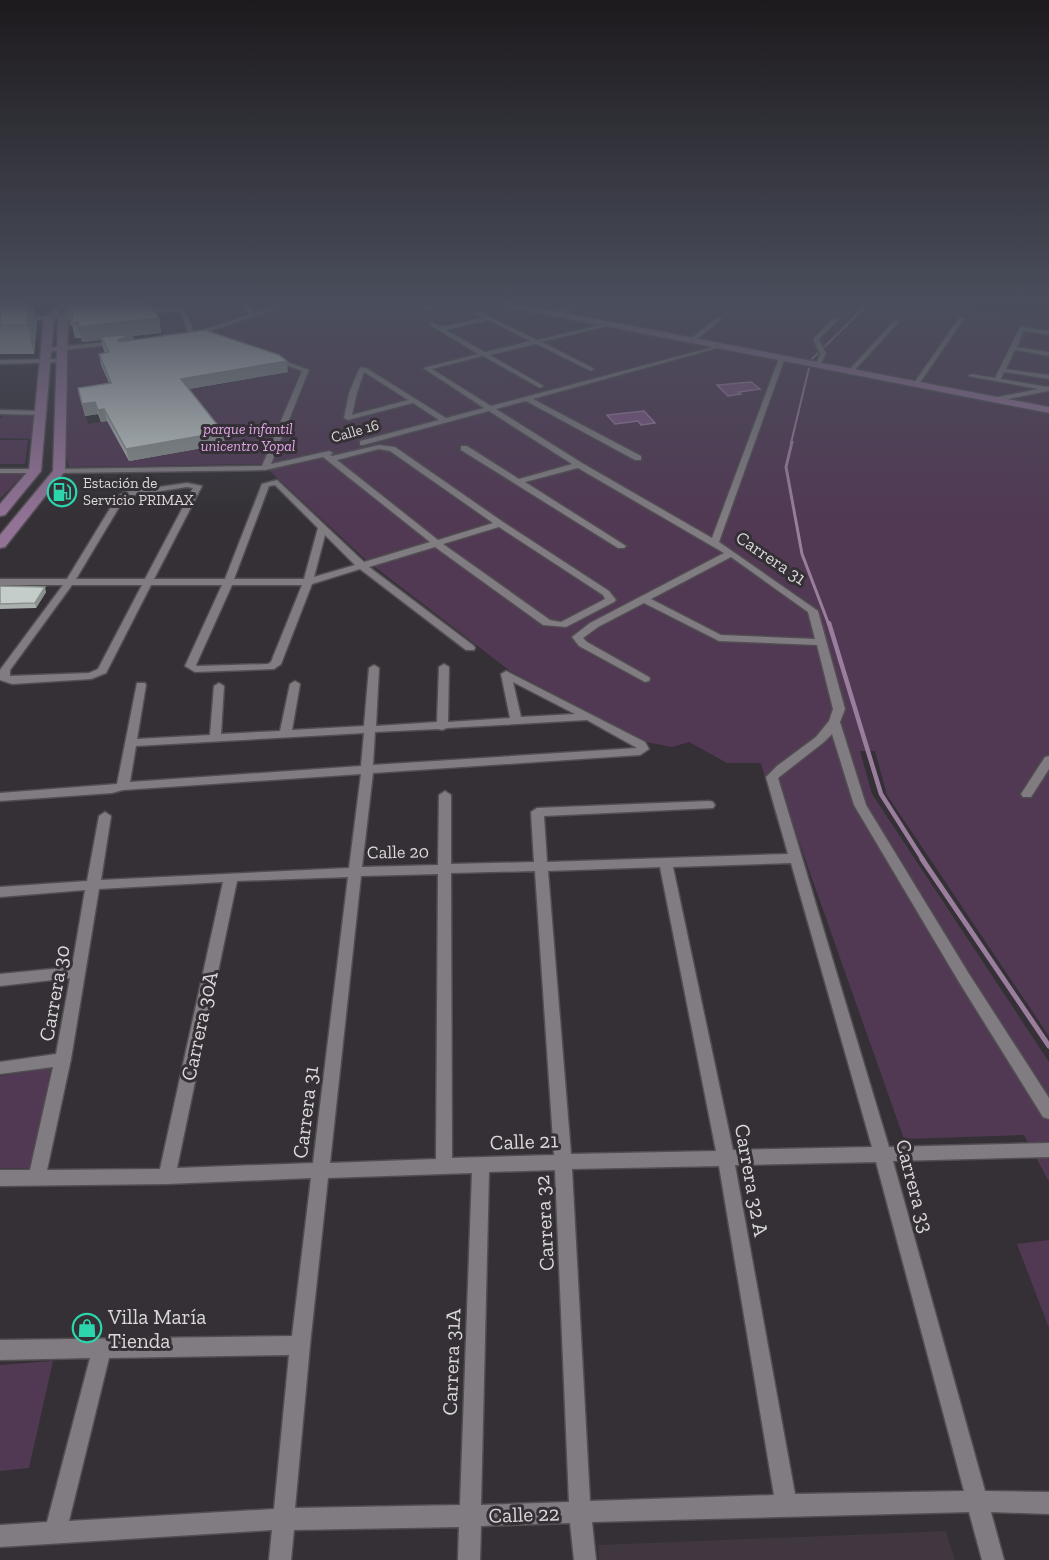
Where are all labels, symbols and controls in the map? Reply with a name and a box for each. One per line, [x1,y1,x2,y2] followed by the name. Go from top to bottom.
[329,416,381,446] street label: Calle 16
[201,420,295,455] park label: parque infantil unicentro Yopal
[83,474,194,509] place label: Estación de Servicio PRIMAX
[46,476,78,508] fuel station icon: Estación de Servicio PRIMAX
[732,527,810,590] street label: Carrera 31
[367,840,429,864] street label: Calle 20
[33,943,75,1043] street label: Carrera 30
[175,969,223,1083] street label: Carrera 30A
[287,1064,323,1160] street label: Carrera 31
[730,1122,774,1239] street label: Carrera 32 A
[489,1127,559,1155] street label: Calle 21
[891,1137,939,1235] street label: Carrera 33
[529,1174,559,1272] street label: Carrera 32
[107,1304,206,1353] place label: Villa María Tienda
[437,1308,465,1416] street label: Carrera 31A
[71,1312,103,1344] shop icon: Villa María Tienda
[488,1500,560,1528] street label: Calle 22

